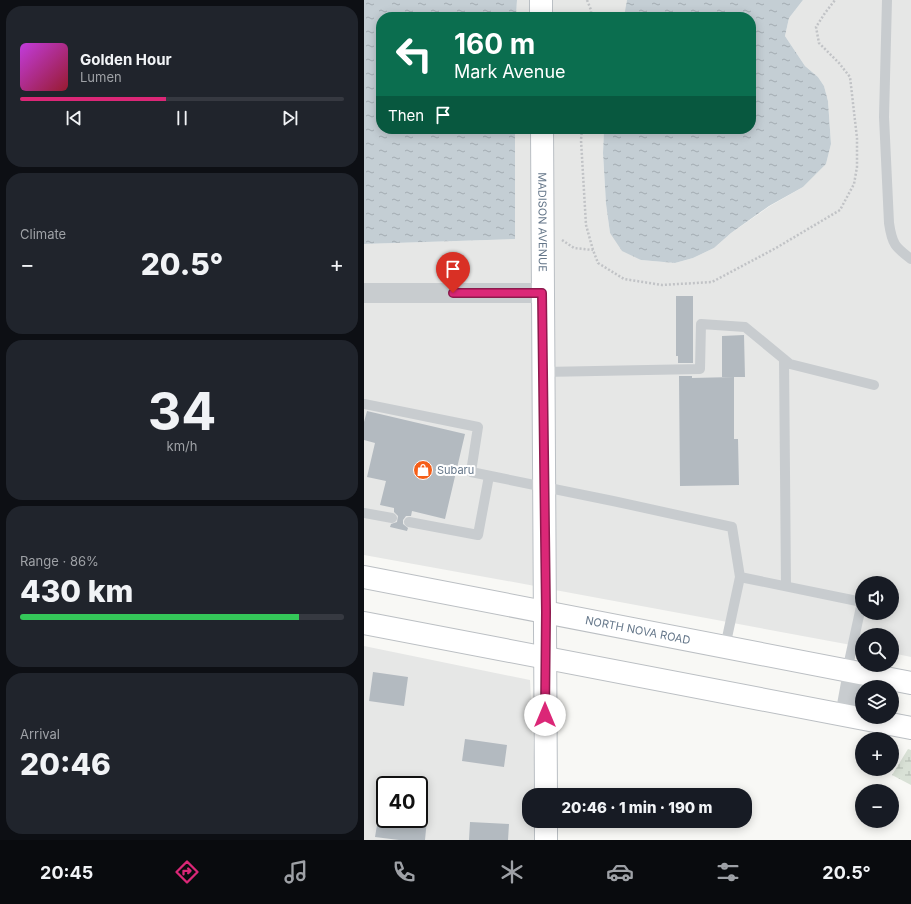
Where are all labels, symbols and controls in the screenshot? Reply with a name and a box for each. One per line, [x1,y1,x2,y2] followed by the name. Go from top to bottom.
[454,27,535,61] text: 160 m
[388,28,440,80] icon: left
[80,50,172,69] text: Golden Hour
[454,61,566,82] text: Mark Avenue
[80,69,122,85] text: Lumen
[432,104,454,126] icon: arrive
[388,106,424,125] text: Then
[63,107,85,129] icon: previous
[171,107,193,129] icon: pause
[279,107,301,129] icon: next
[535,172,550,272] street label: MADISON AVENUE
[20,226,66,242] text: Climate
[141,246,223,282] text: 20.5°
[20,251,35,277] text: −
[329,251,344,277] text: +
[436,252,470,293] pin
[442,258,464,280] icon: arrive
[148,380,216,443] text: 34
[167,438,197,454] text: km/h
[412,459,434,481] shop icon: Subaru
[437,463,474,477] place label: Subaru
[20,553,99,569] text: Range · 86%
[20,573,133,609] text: 430 km
[855,576,899,828] map controls
[855,576,899,620] button: sound
[584,613,692,647] street label: NORTH NOVA ROAD
[855,628,899,672] button: search
[855,680,899,724] button: layers
[524,694,566,736] position arrow
[20,726,60,742] text: Arrival
[855,732,899,776] button: +
[20,746,111,782] text: 20:46
[376,776,428,828] speed limit sign: 40
[855,784,899,828] button: −
[562,798,712,817] text: 20:46 · 1 min · 190 m
[173,858,201,886] icon: directions
[282,858,310,886] icon: music
[390,858,418,886] icon: phone
[498,858,526,886] icon: climate
[606,858,634,886] icon: car
[714,858,742,886] icon: filters
[40,862,93,883] text: 20:45
[822,862,871,883] text: 20.5°

